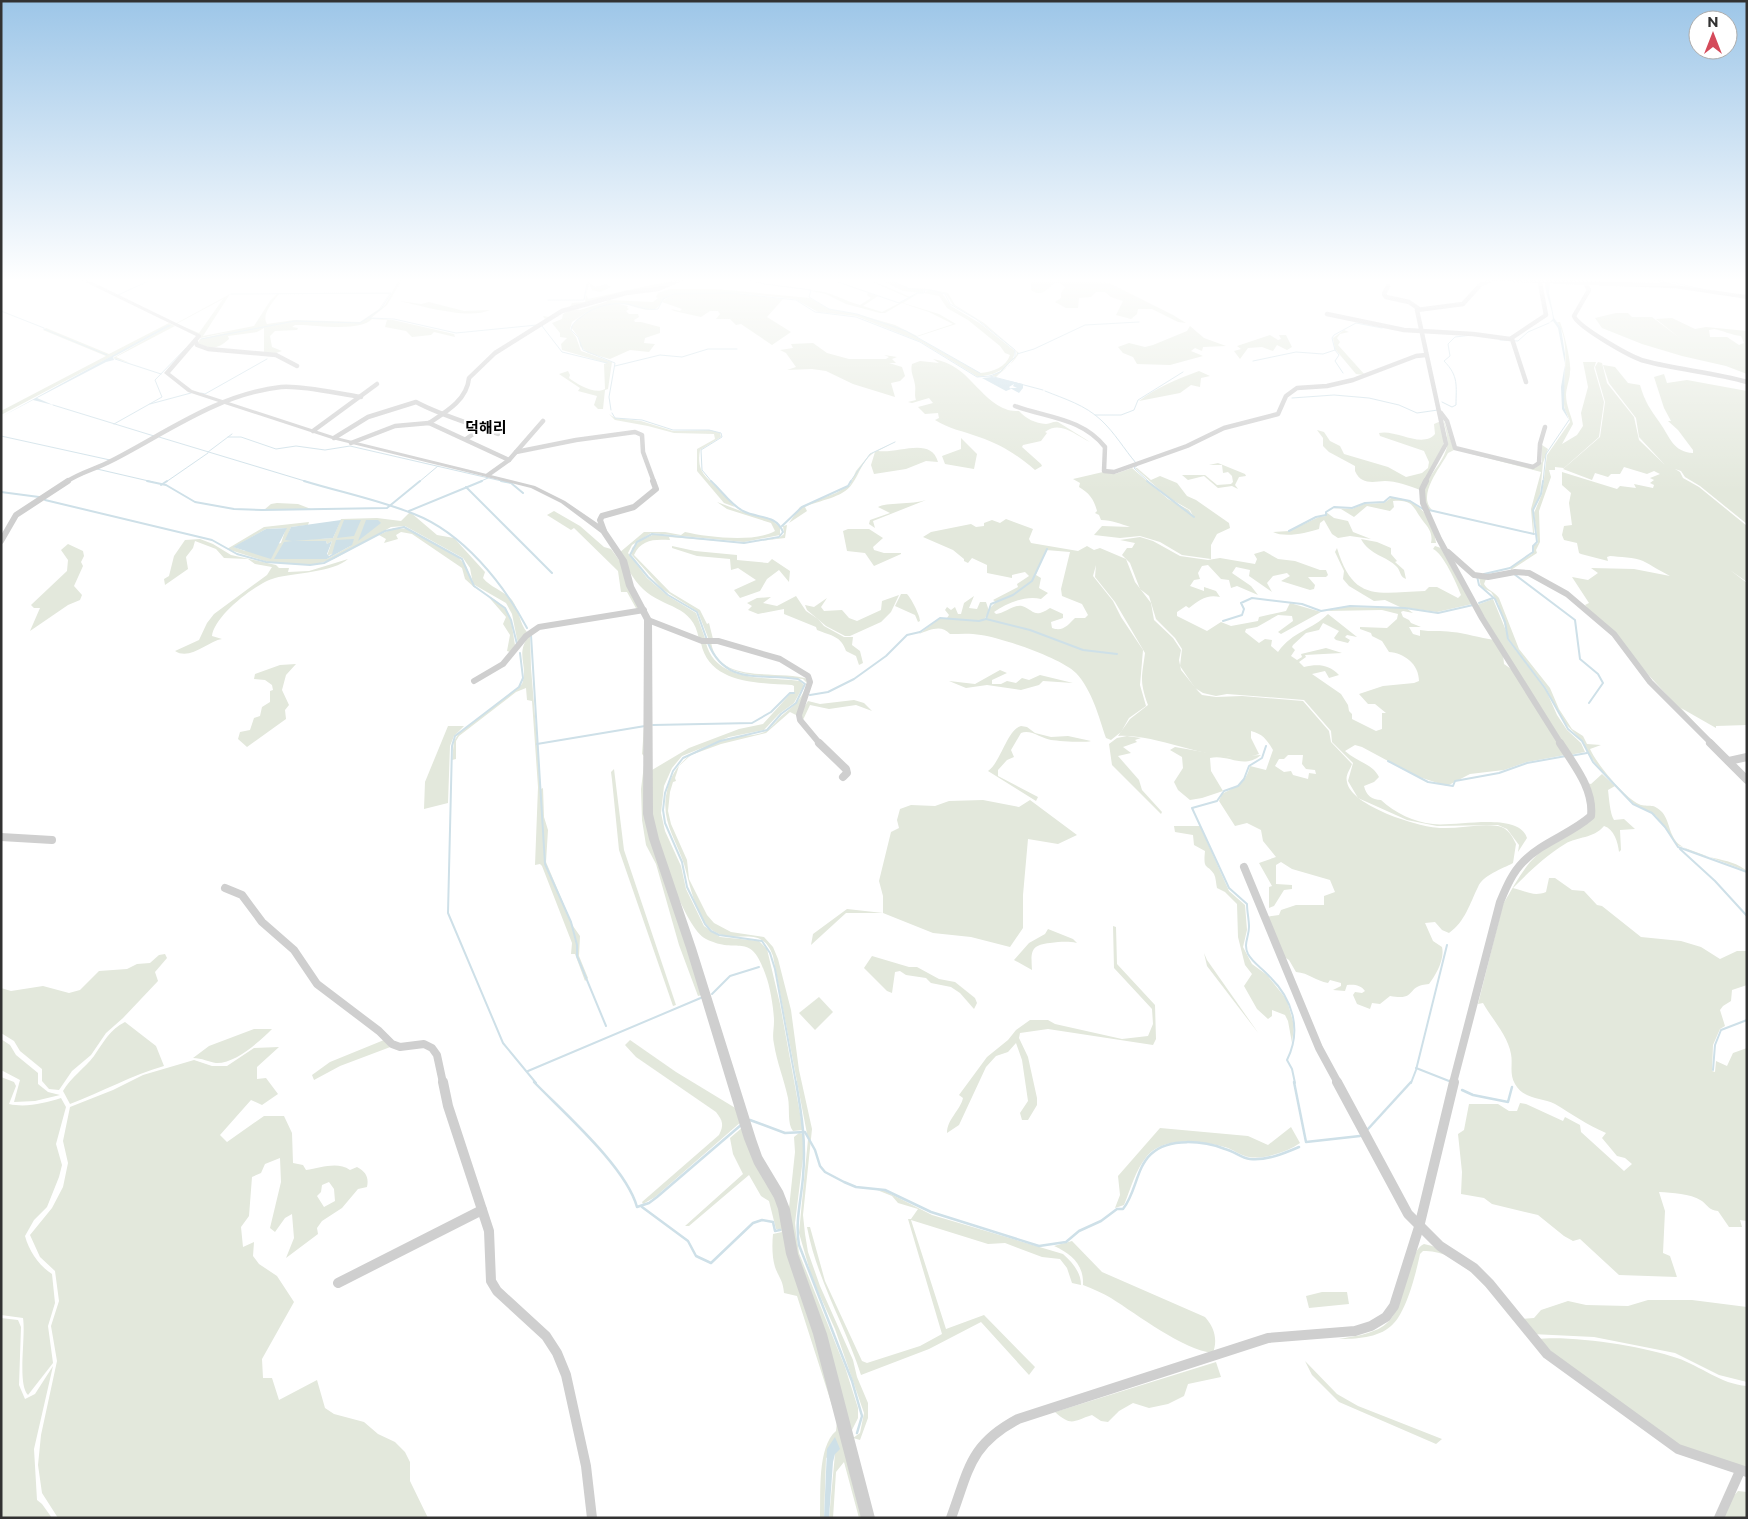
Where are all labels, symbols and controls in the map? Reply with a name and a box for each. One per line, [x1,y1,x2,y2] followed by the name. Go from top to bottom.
[1688,10,1738,60] north arrow
[1707,13,1719,31] text: N
[465,418,507,437] district label: 덕해리

